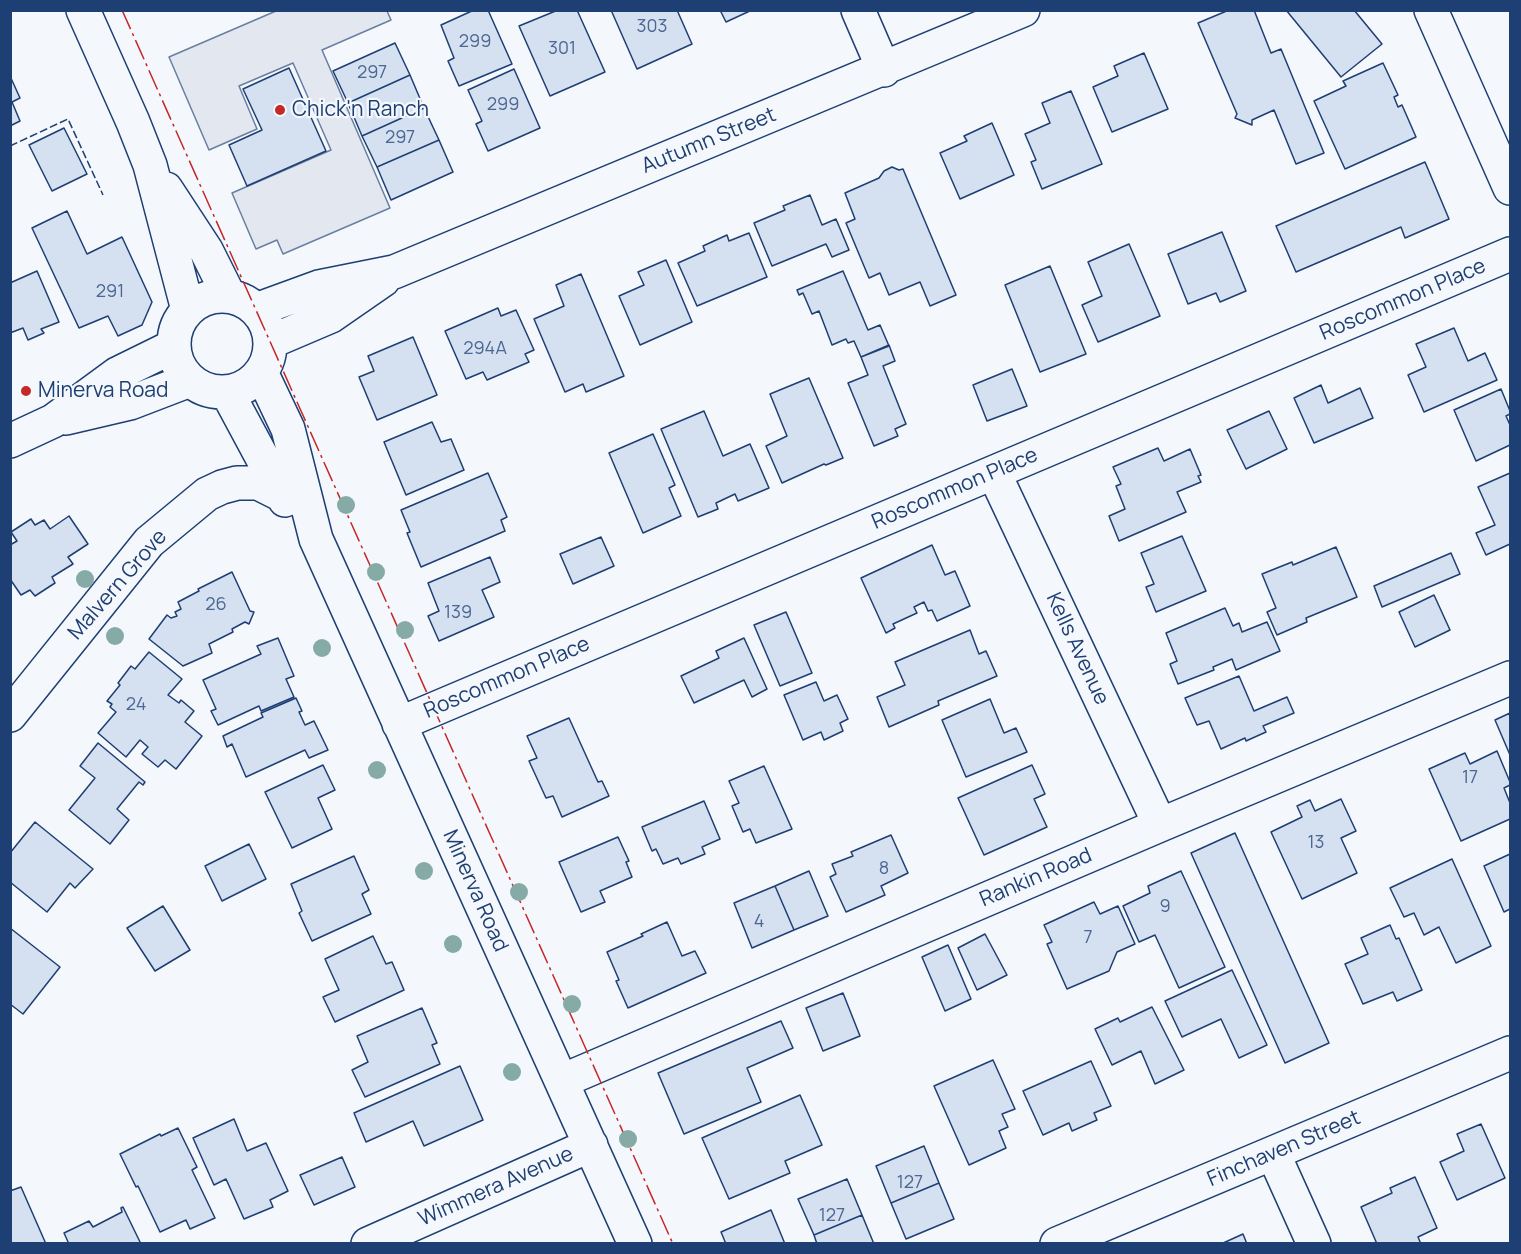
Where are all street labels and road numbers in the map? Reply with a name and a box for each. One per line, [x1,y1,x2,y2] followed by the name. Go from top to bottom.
[638,103,780,179] street label: Autumn Street
[1316,254,1490,346] street label: Roscommon Place
[868,443,1042,535] street label: Roscommon Place
[63,525,173,645] street label: Malvern Grove
[1040,589,1114,709] street label: Kells Avenue
[420,632,594,724] street label: Roscommon Place
[437,826,513,956] street label: Minerva Road
[976,843,1096,913] street label: Rankin Road
[1204,1105,1364,1193] street label: Finchaven Street
[415,1142,577,1232] street label: Wimmera Avenue

